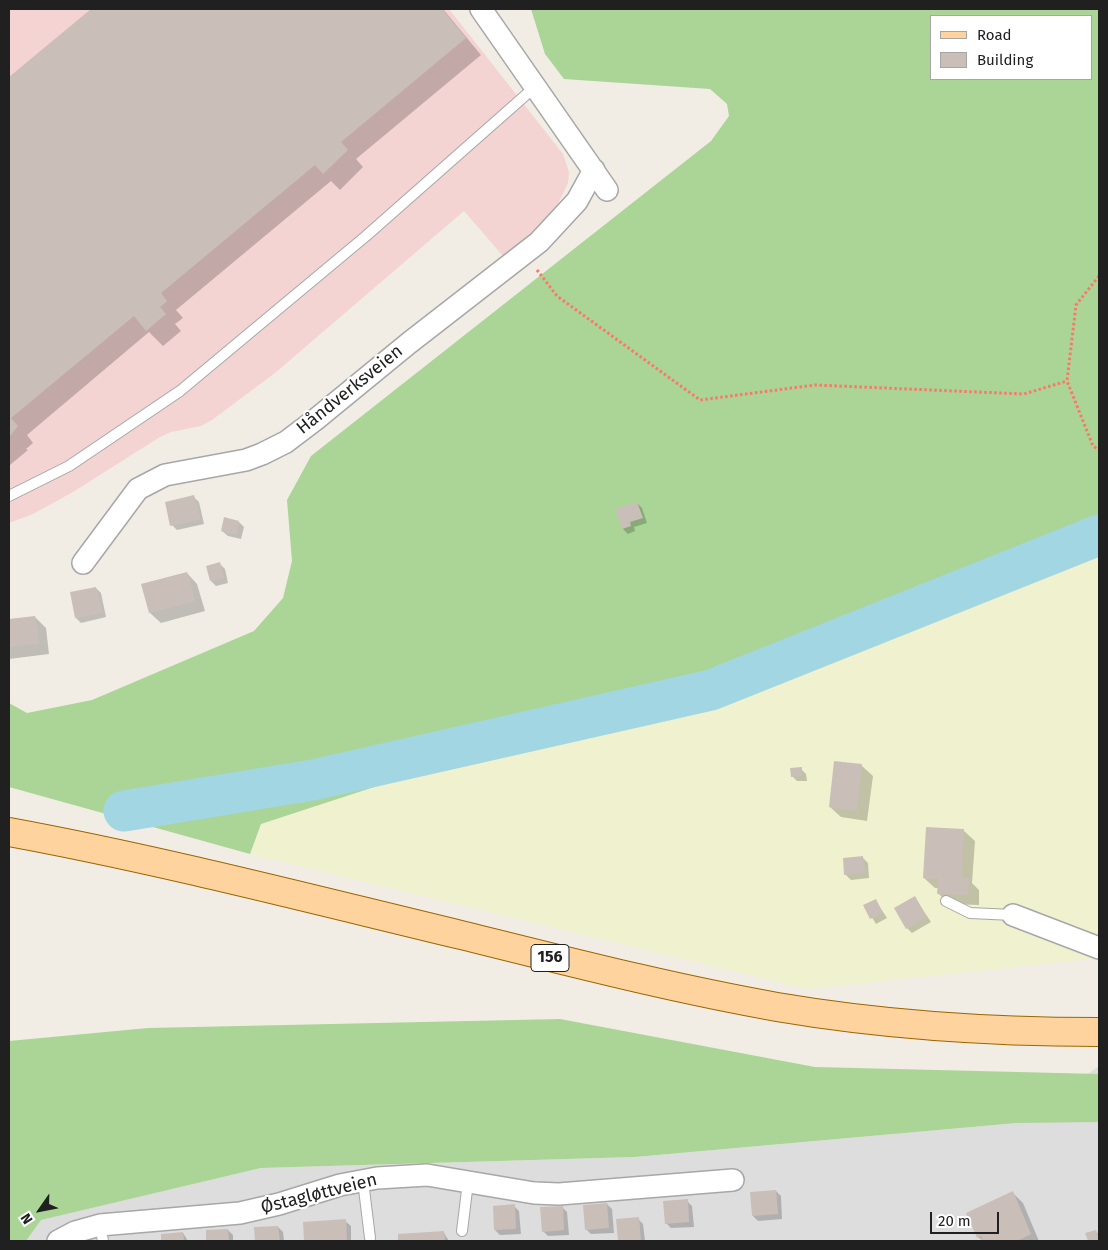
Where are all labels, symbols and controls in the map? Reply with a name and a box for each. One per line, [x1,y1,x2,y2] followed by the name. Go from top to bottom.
[930,15,1093,80] legend
[977,26,1012,44] text: Road
[977,51,1033,69] text: Building
[293,341,407,439] street label: Håndverksveien
[531,944,569,971] road number: 156
[259,1169,379,1219] street label: Østagløttveien
[15,1185,65,1235] north arrow
[933,1202,1002,1234] scale bar
[17,1210,37,1227] text: N
[938,1212,971,1230] text: 20 m

